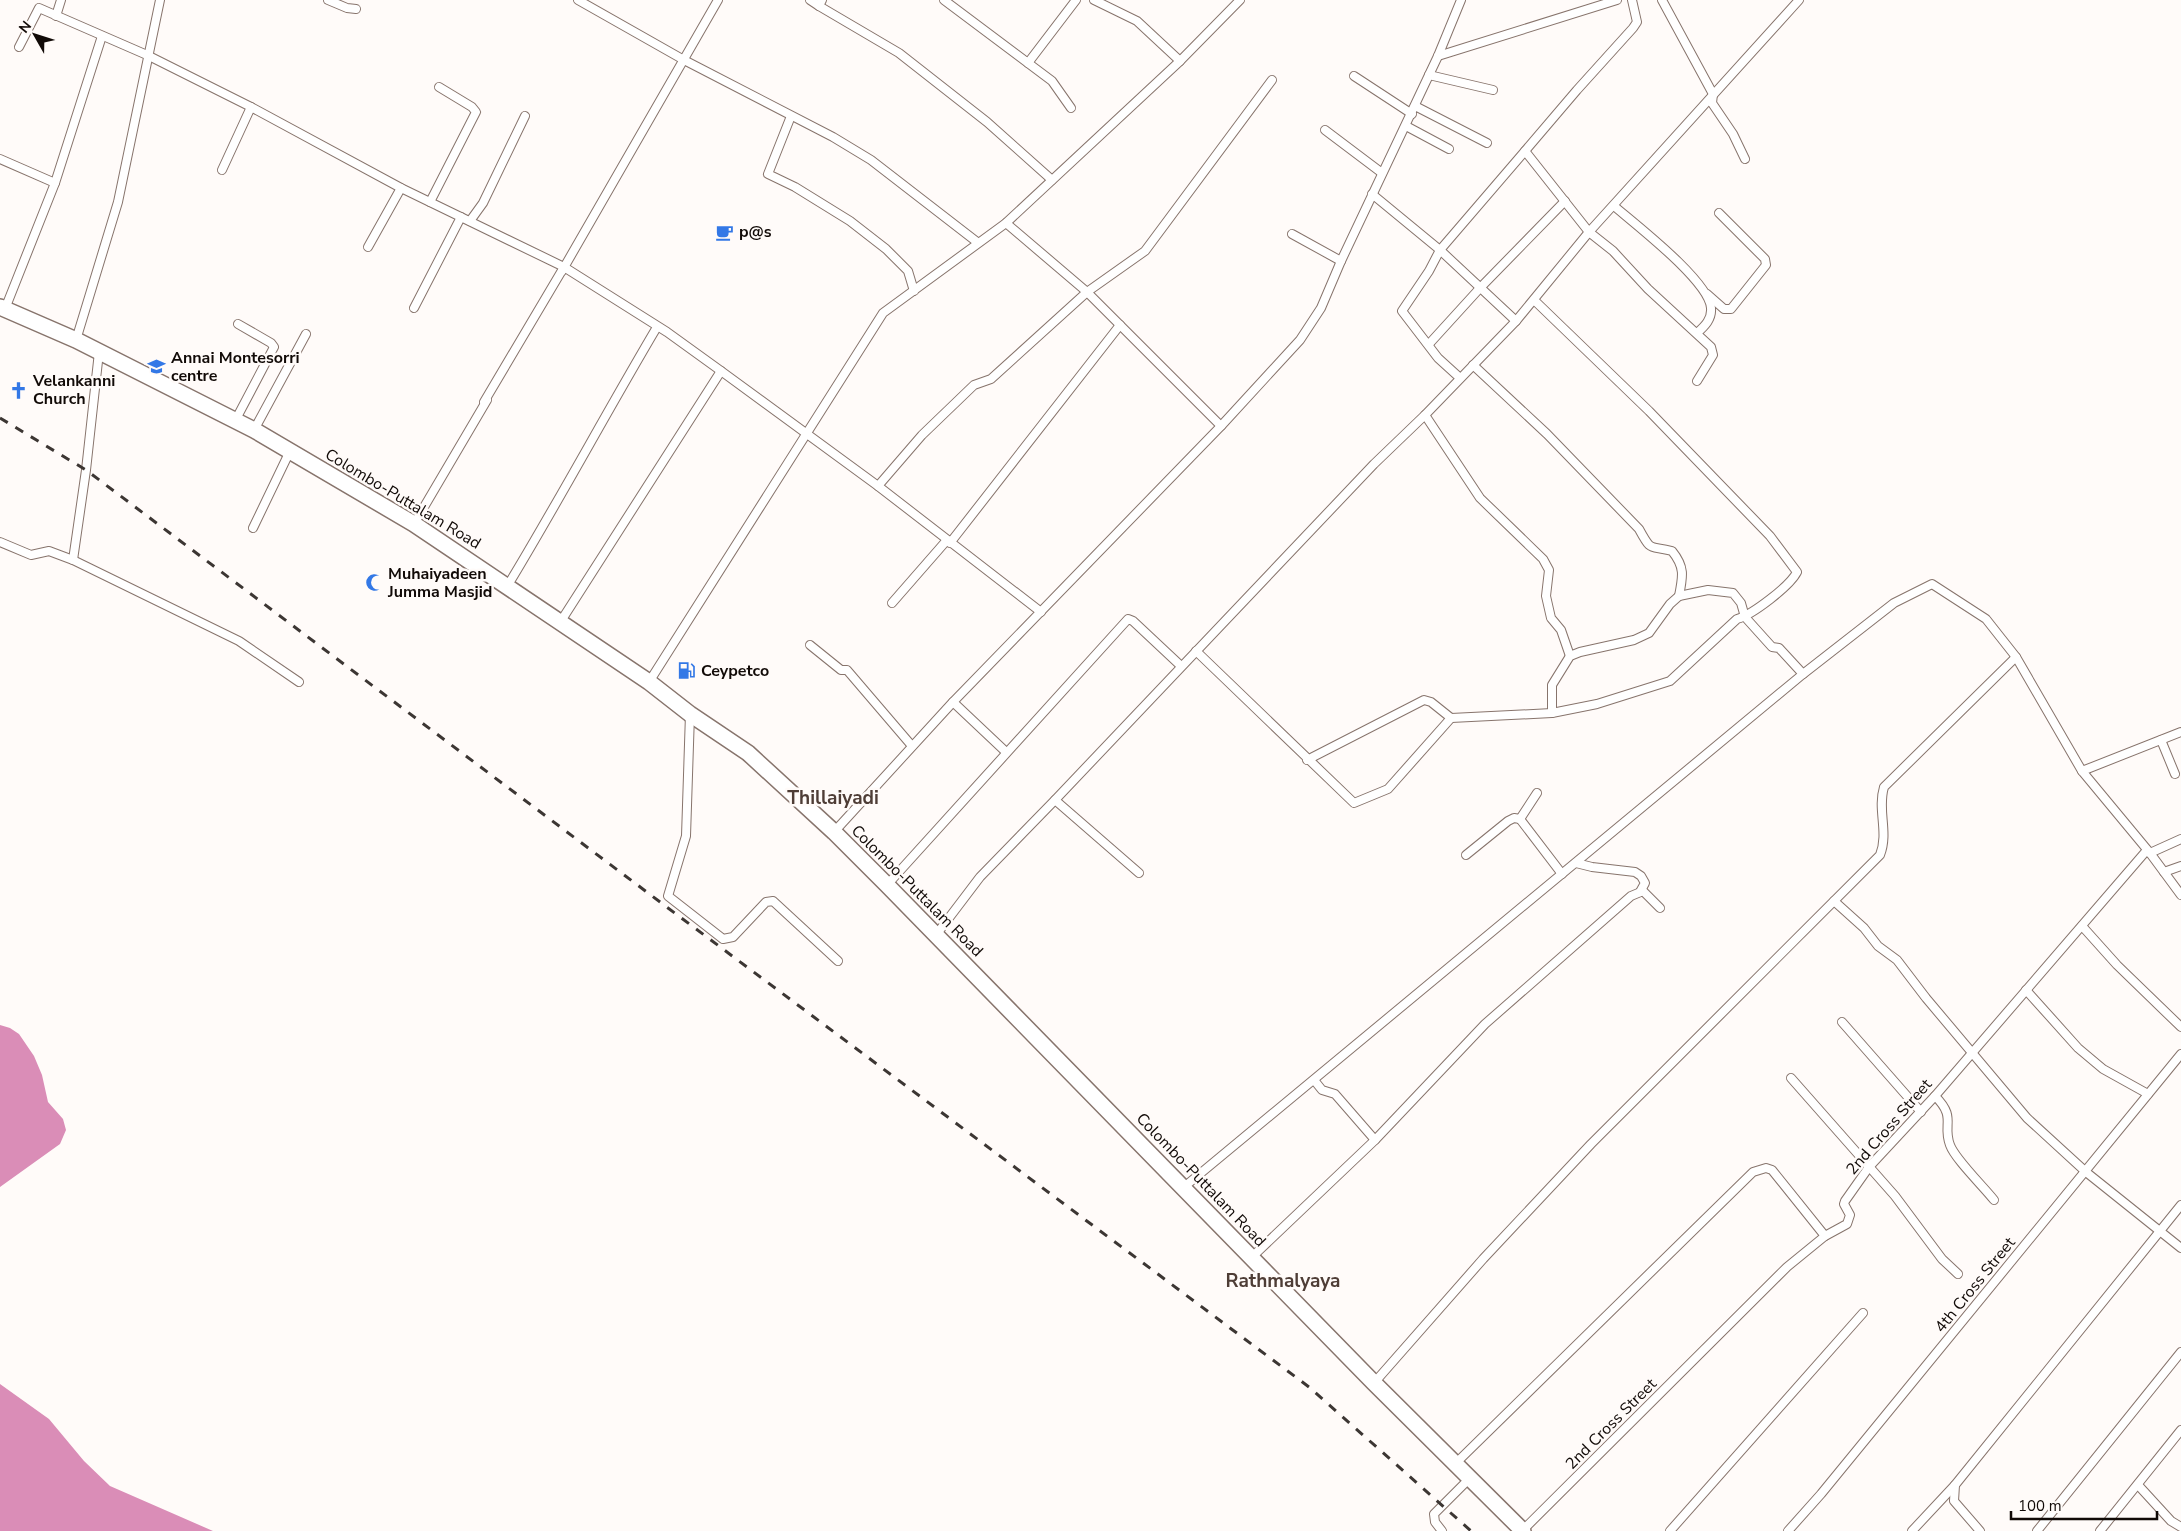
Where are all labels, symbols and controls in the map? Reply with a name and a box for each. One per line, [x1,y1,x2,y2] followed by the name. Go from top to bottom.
[10,10,60,60] north arrow
[15,17,36,37] text: N
[739,221,772,243] place label: p@s
[715,222,735,242] cafe icon: p@s
[171,347,300,387] place label: Annai Montesorri centre
[147,357,167,377] school or university icon: Annai Montesorri centre
[32,370,115,410] place label: Velankanni Church
[9,380,29,400] church icon: Velankanni Church
[321,444,485,554] street label: Colombo-Puttalam Road
[387,563,492,603] place label: Muhaiyadeen Jumma Masjid
[364,573,384,593] mosque icon: Muhaiyadeen Jumma Masjid
[701,660,769,682] place label: Ceypetco
[677,661,697,681] fuel station icon: Ceypetco
[787,785,879,811] district label: Thillaiyadi
[846,820,988,962] street label: Colombo-Puttalam Road
[1841,1074,1937,1180] street label: 2nd Cross Street
[1131,1108,1271,1252] street label: Colombo-Puttalam Road
[1930,1232,2021,1337] street label: 4th Cross Street
[1226,1268,1340,1294] district label: Rathmalyaya
[1561,1373,1662,1474] street label: 2nd Cross Street
[2011,1488,2157,1520] scale bar
[2018,1496,2062,1516] text: 100 m

